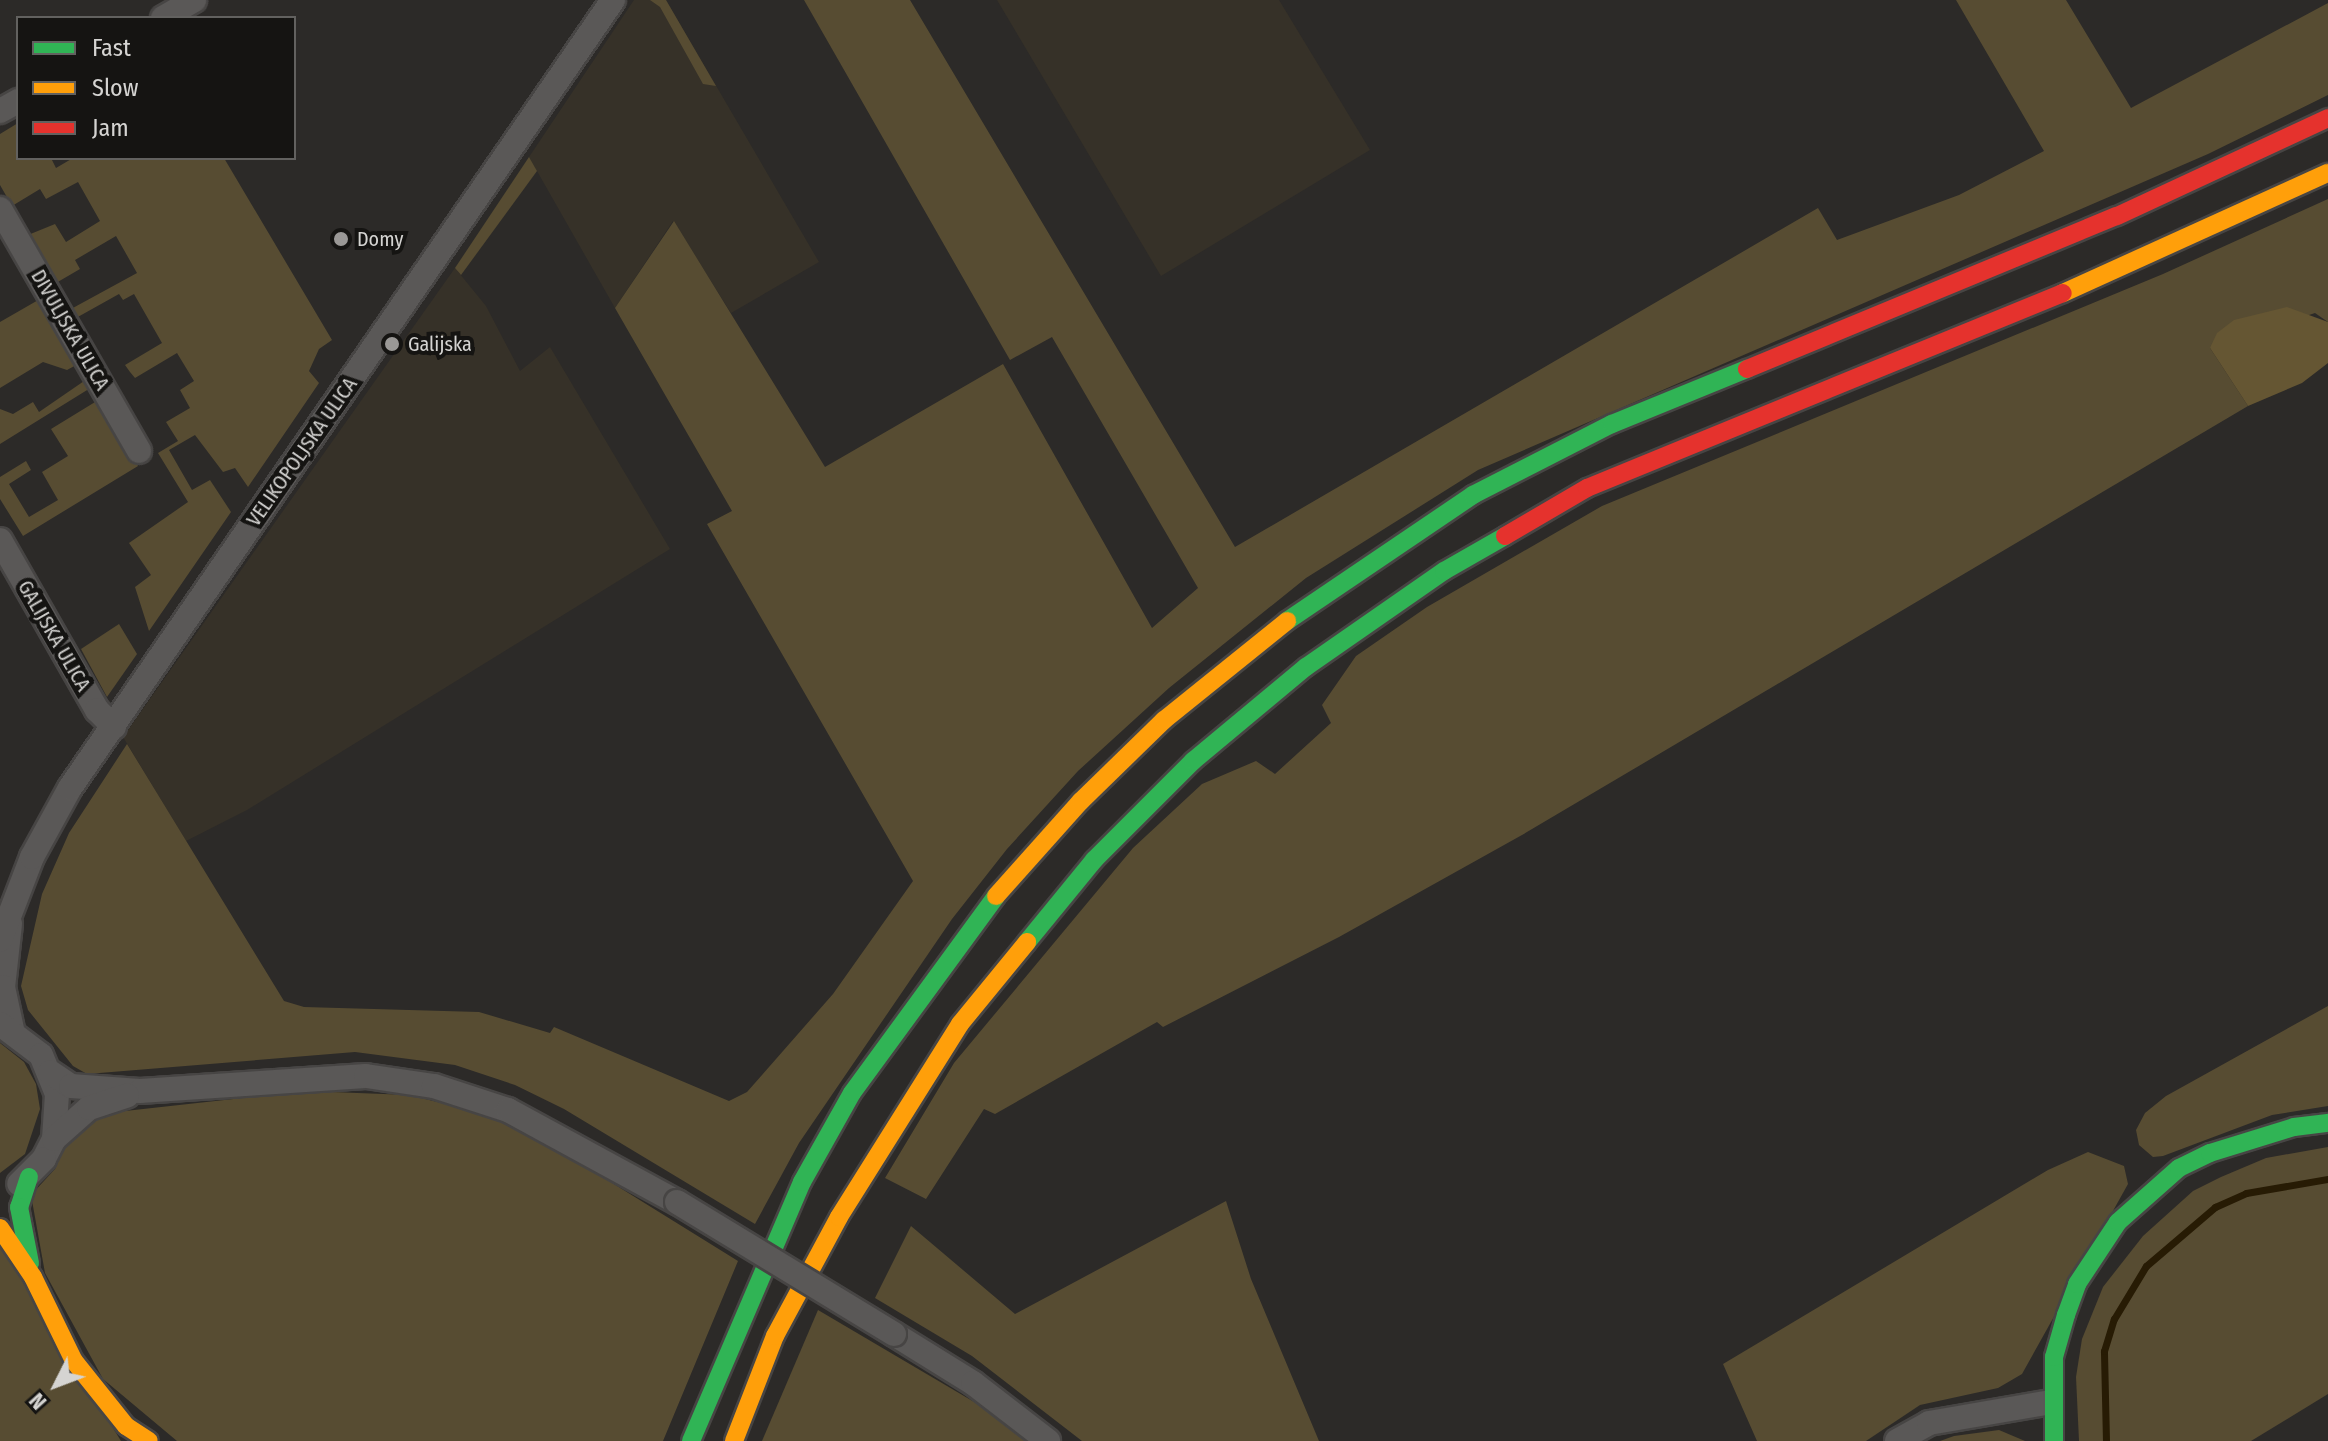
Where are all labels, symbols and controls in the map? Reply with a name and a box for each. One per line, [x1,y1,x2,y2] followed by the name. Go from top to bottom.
[16,16,296,160] legend
[92,34,131,62] text: Fast
[92,74,138,102] text: Slow
[92,114,129,142] text: Jam
[357,227,403,251] place label: Domy
[332,230,350,248] marker: Domy
[26,266,114,394] street label: DIVULJSKA ULICA
[408,332,472,356] place label: Galijska
[383,335,401,353] marker: Galijska
[242,373,362,531] street label: VELIKOPOLJSKA ULICA
[13,576,95,696] street label: GALIJSKA ULICA
[16,1345,96,1425] north arrow
[23,1387,52,1415] text: N

